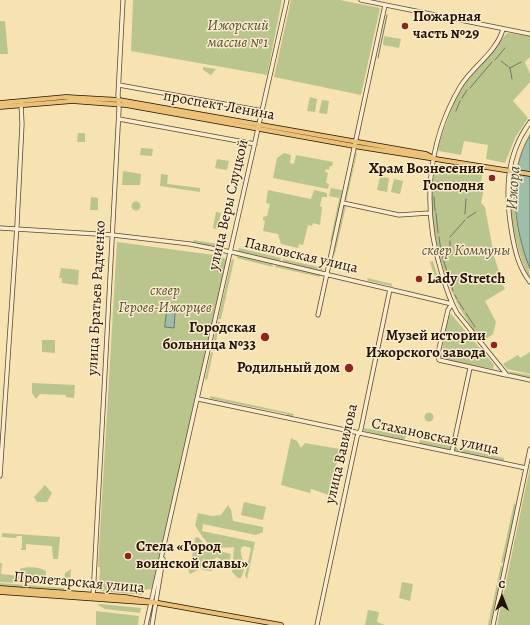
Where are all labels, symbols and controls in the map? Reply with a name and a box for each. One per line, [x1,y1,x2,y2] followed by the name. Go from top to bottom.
[413,8,481,43] place label: Пожарная часть №29
[207,17,269,52] park label: Ижорский массив №1
[400,21,410,31] marker: Пожарная часть №29
[162,87,276,125] street label: проспект Ленина
[205,138,253,272] street label: улица Веры Слуцкой
[369,160,484,195] place label: Храм Вознесения Господня
[503,165,525,211] water label: Ижора
[487,173,497,183] marker: Храм Вознесения Господня
[84,220,110,376] street label: улица Братьев Радченко
[242,234,360,278] street label: Павловская улица
[422,242,510,260] park label: сквер Коммуны
[427,270,505,288] place label: Lady Stretch
[414,274,424,284] marker: Lady Stretch
[118,282,212,317] park label: сквер Героев-Ижорцев
[163,319,256,354] place label: Городская больница №33
[366,327,486,362] place label: Музей истории Ижорского завода
[259,331,271,343] marker: Городская больница №33
[489,340,499,350] marker: Музей истории Ижорского завода
[237,359,340,377] place label: Родильный дом
[343,362,355,374] marker: Родильный дом
[322,402,362,506] street label: улица Вавилова
[370,415,500,459] street label: Стахановская улица
[136,538,248,573] place label: Стела «Город воинской славы»
[123,551,133,561] marker: Стела «Город воинской славы»
[13,568,145,598] street label: Пролетарская улица
[482,577,522,617] north arrow
[499,577,505,592] text: С

